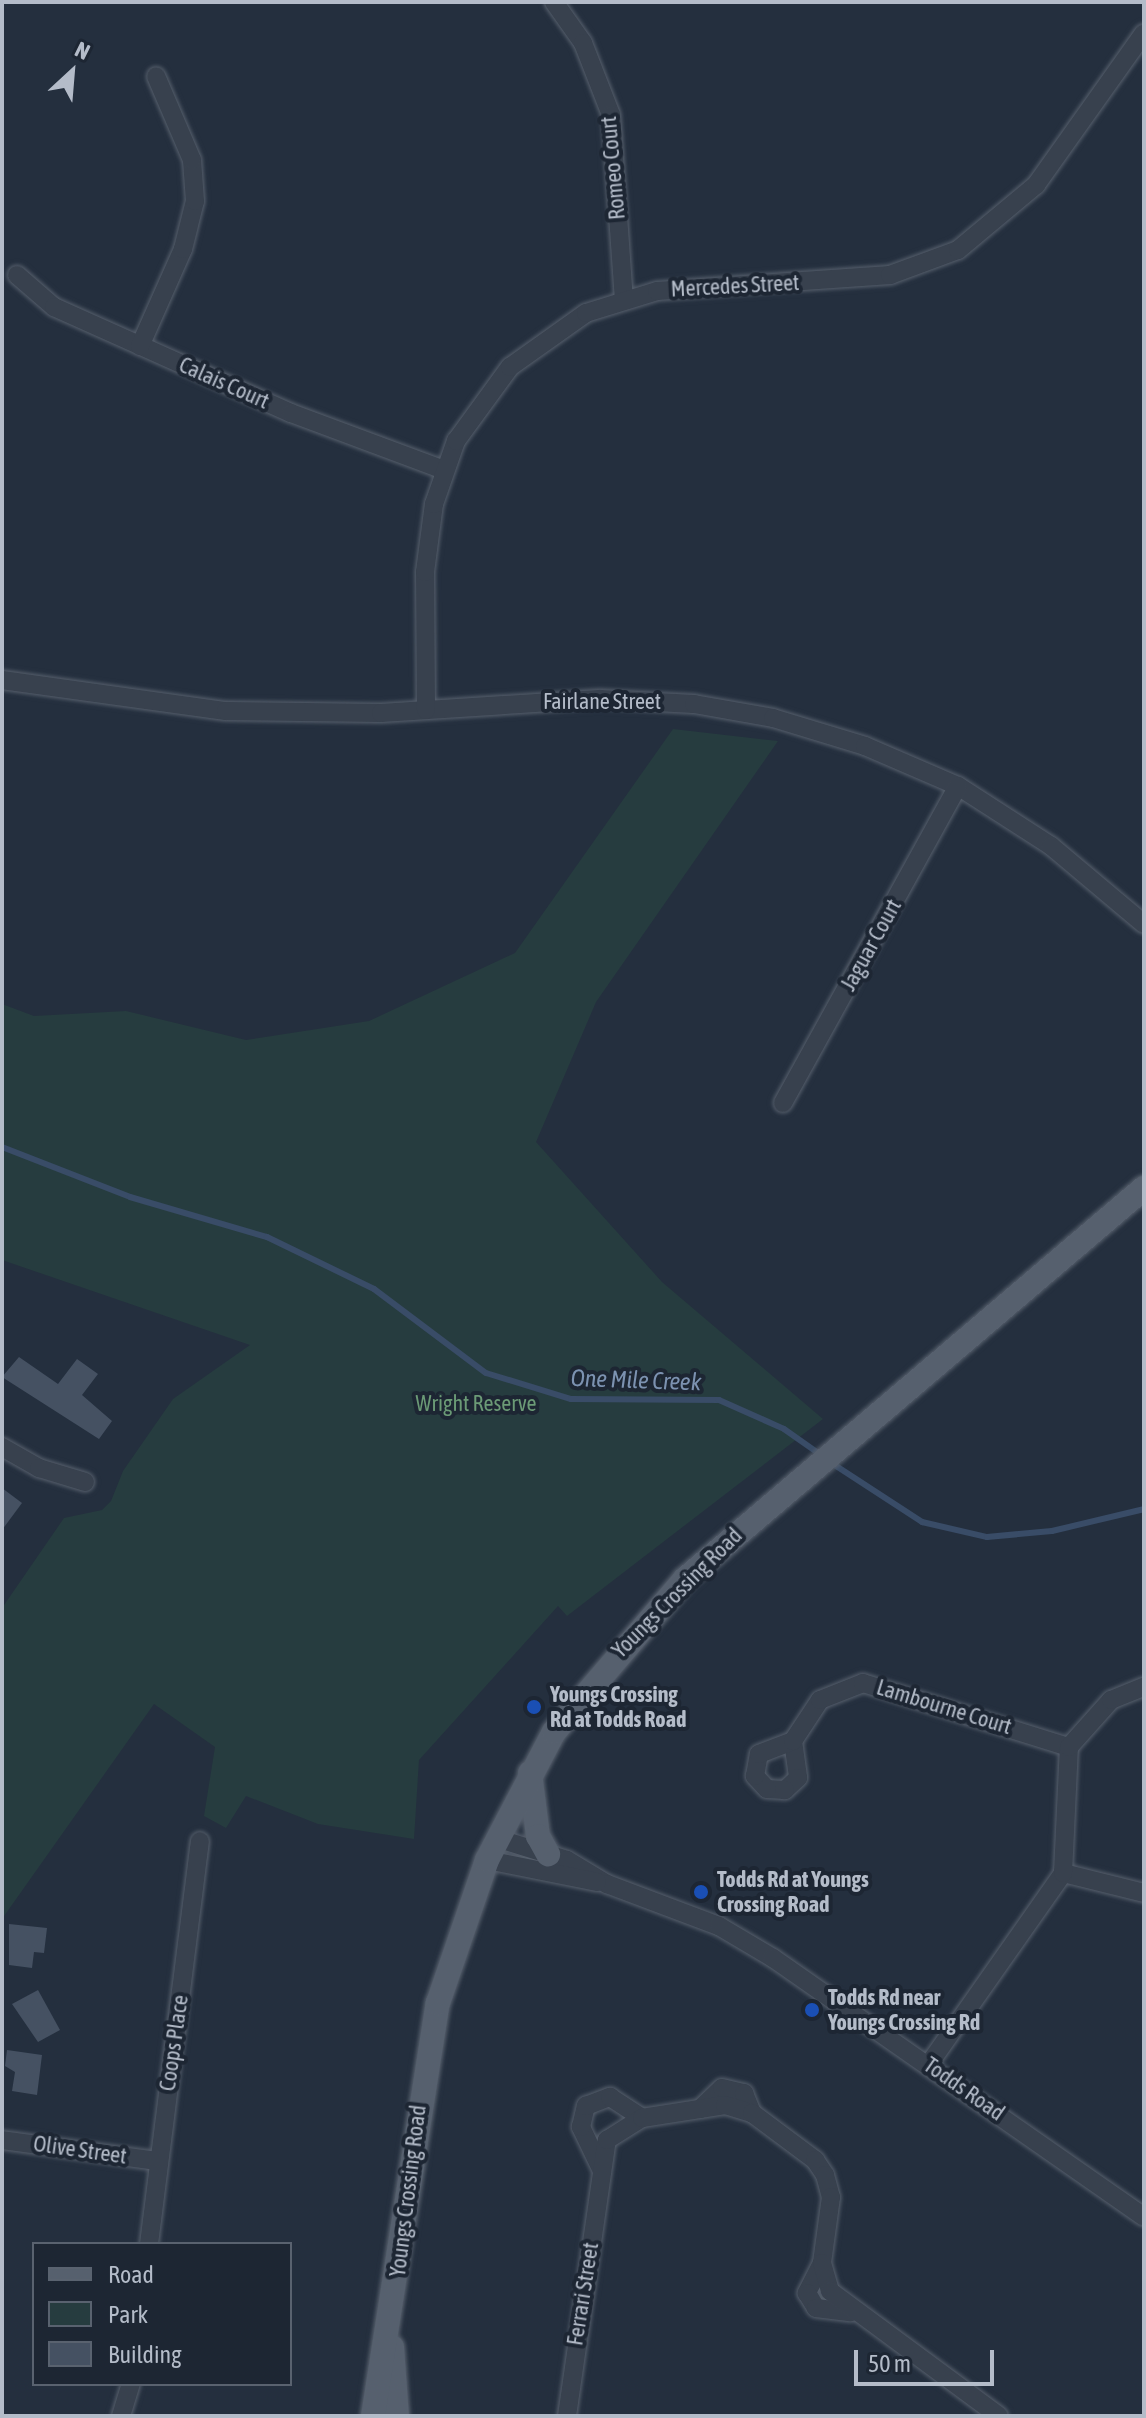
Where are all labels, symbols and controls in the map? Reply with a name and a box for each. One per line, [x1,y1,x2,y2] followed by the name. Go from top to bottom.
[32,32,112,112] north arrow
[71,36,94,65] text: N
[595,115,631,221] street label: Romeo Court
[670,269,800,303] street label: Mercedes Street
[175,352,273,414] street label: Calais Court
[543,689,661,715] street label: Fairlane Street
[835,895,907,995] street label: Jaguar Court
[570,1363,702,1397] water label: One Mile Creek
[415,1391,537,1417] park label: Wright Reserve
[607,1523,747,1663] street label: Youngs Crossing Road
[873,1674,1015,1740] street label: Lambourne Court
[550,1681,686,1732] place label: Youngs Crossing Rd at Todds Road
[525,1698,543,1716] marker: Youngs Crossing Rd at Todds Road
[717,1866,869,1918] place label: Todds Rd at Youngs Crossing Road
[692,1883,710,1901] marker: Todds Rd at Youngs Crossing Road
[828,1984,980,2036] place label: Todds Rd near Youngs Crossing Rd
[154,1993,194,2093] street label: Coops Place
[803,2001,821,2019] marker: Todds Rd near Youngs Crossing Rd
[919,2052,1009,2126] street label: Todds Road
[384,2104,432,2278] street label: Youngs Crossing Road
[32,2130,128,2170] street label: Olive Street
[562,2241,604,2347] street label: Ferrari Street
[32,2242,292,2386] legend
[108,2261,154,2288] text: Road
[108,2301,148,2328] text: Park
[858,2334,998,2384] scale bar
[108,2341,181,2368] text: Building
[868,2350,911,2377] text: 50 m

